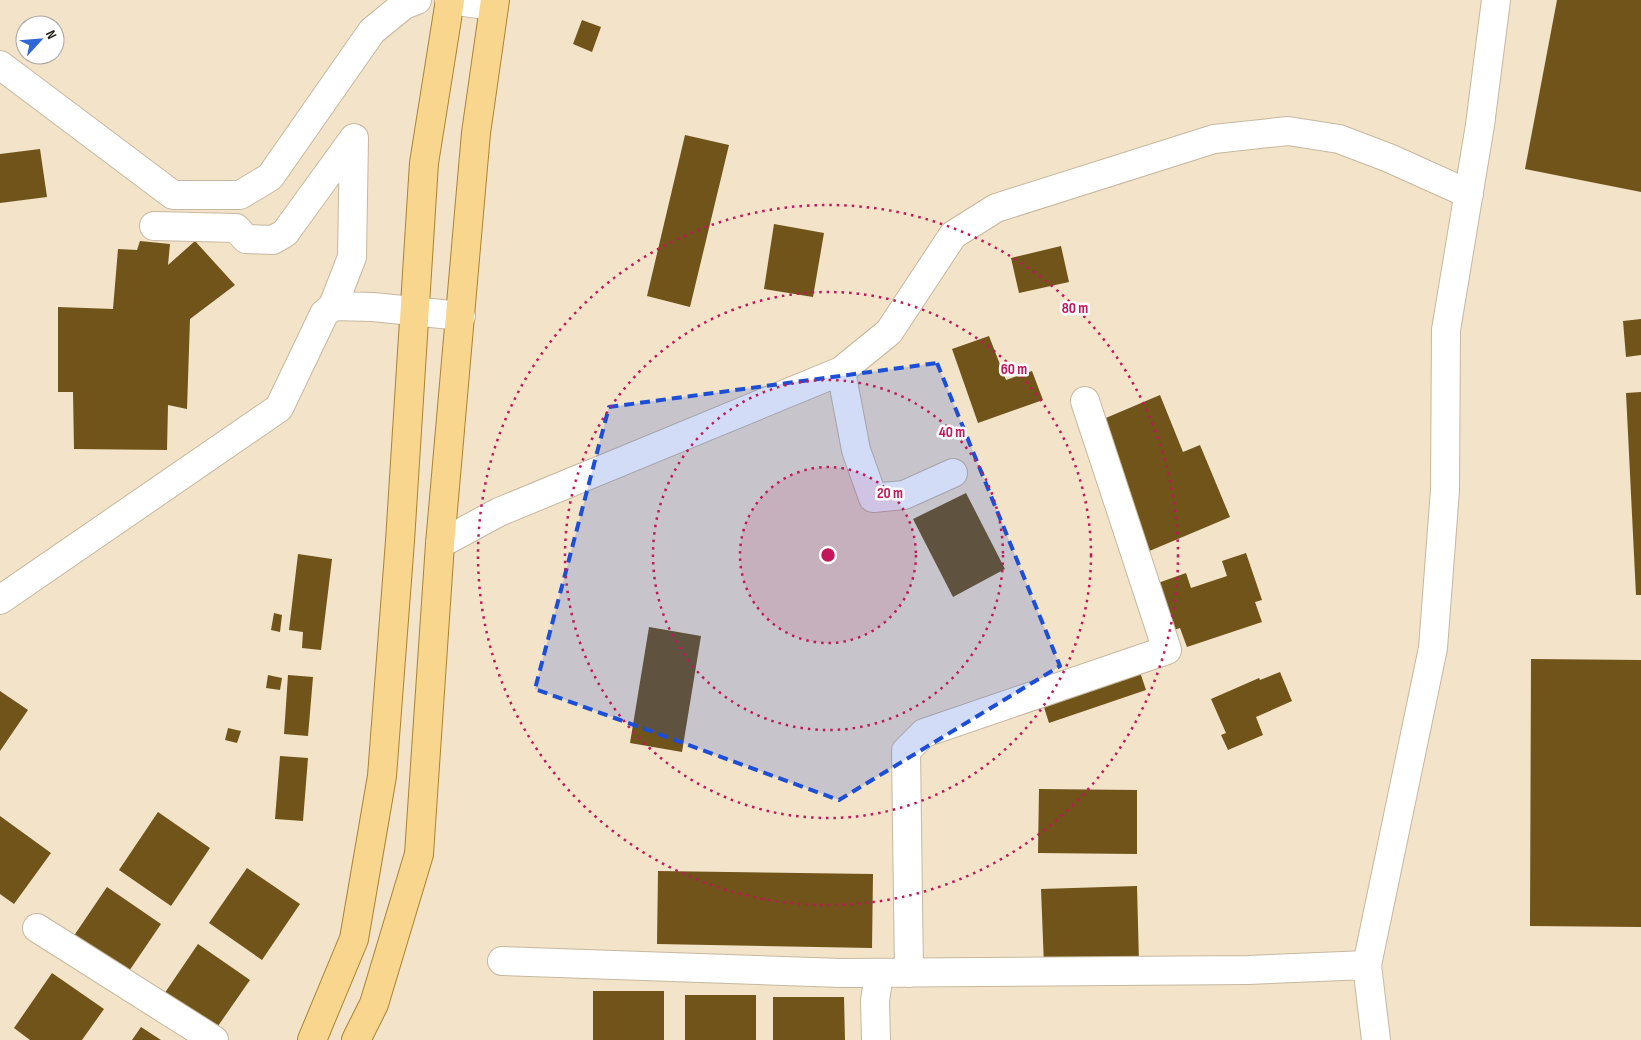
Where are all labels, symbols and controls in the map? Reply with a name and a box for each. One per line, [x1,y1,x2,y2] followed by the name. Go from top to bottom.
[15,15,65,65] north arrow
[42,27,61,42] text: N
[1062,299,1088,318] text: 80 m
[1001,360,1027,379] text: 60 m
[939,423,965,442] text: 40 m
[877,484,903,503] text: 20 m
[819,546,837,564] centre of rings

